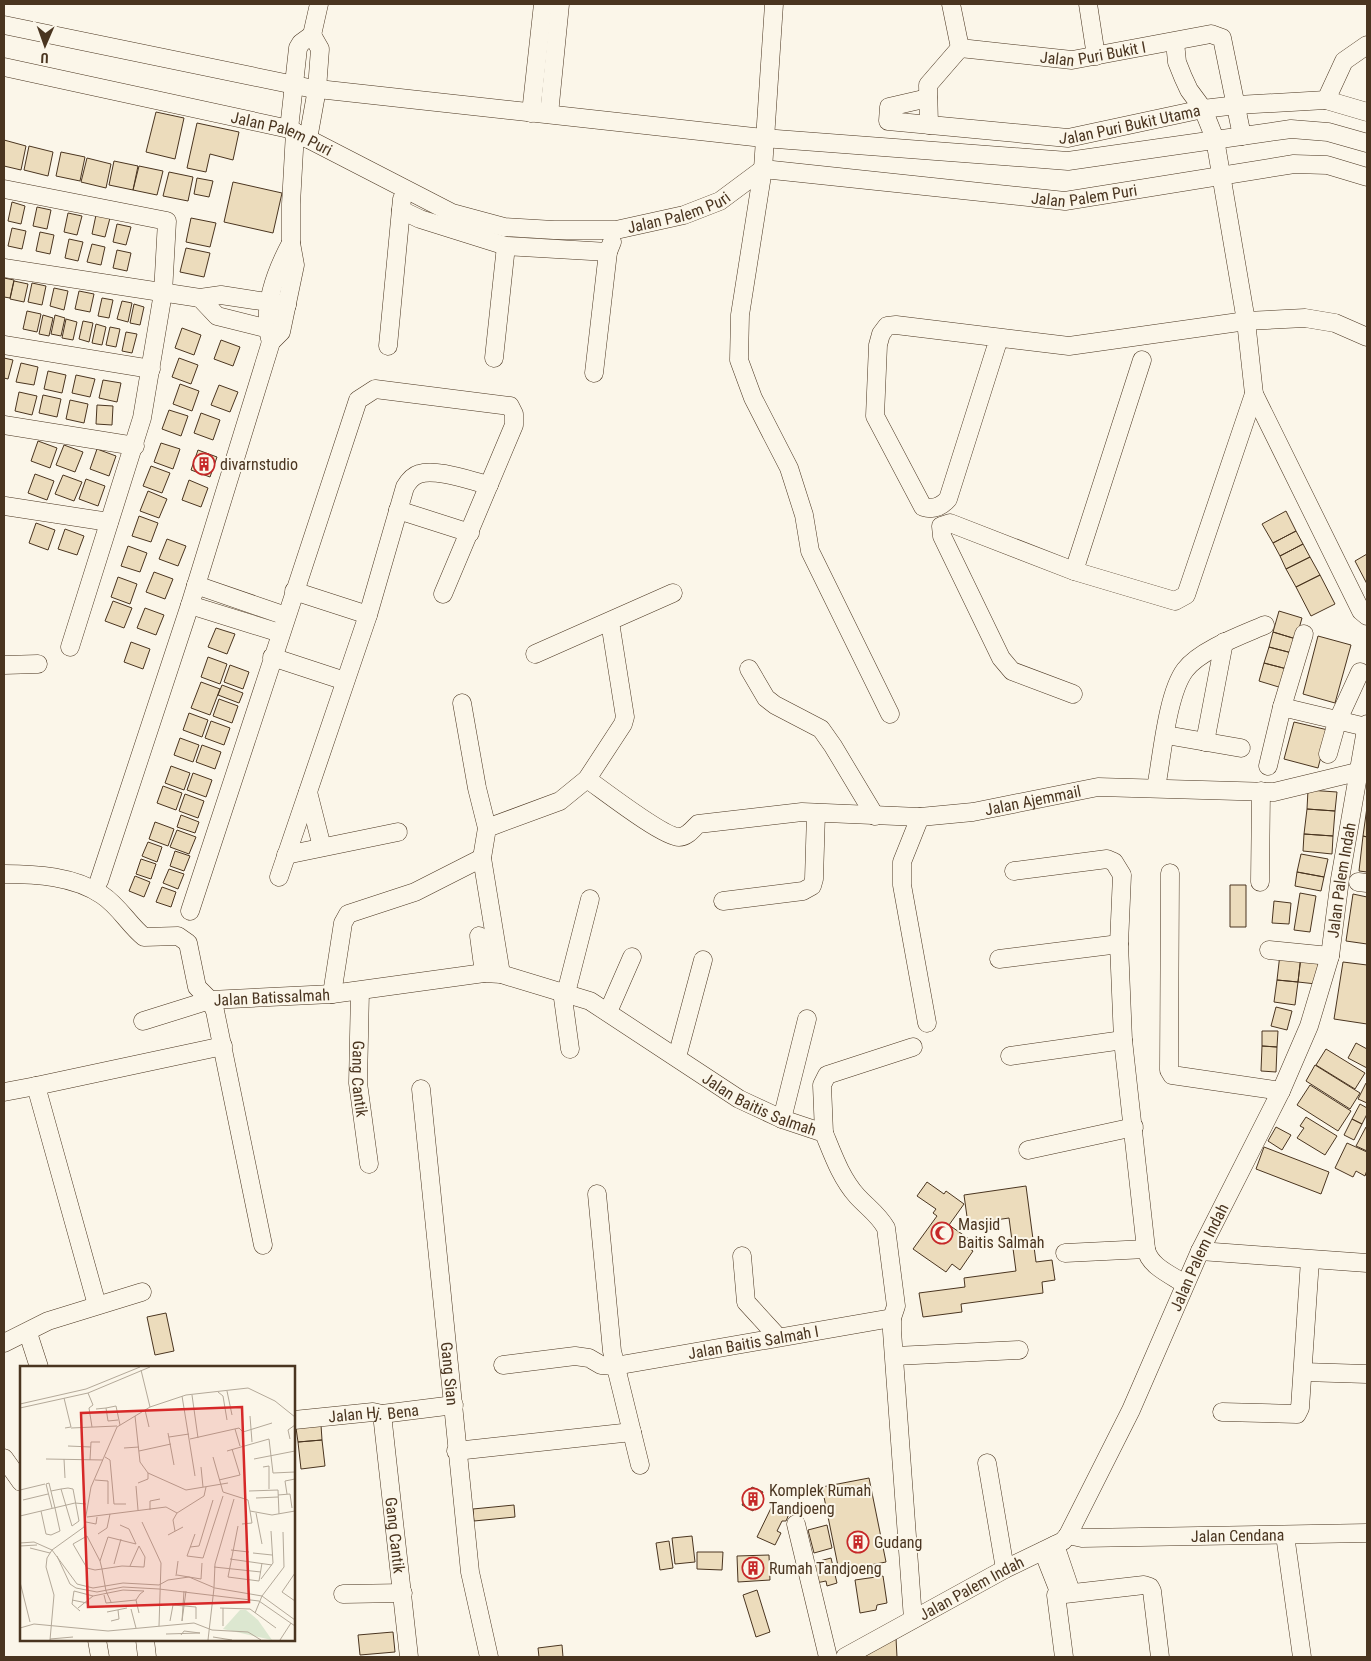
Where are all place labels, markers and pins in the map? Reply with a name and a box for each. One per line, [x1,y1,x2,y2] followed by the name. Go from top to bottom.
[192,452,216,476] building icon: divarnstudio
[220,455,298,474] place label: divarnstudio
[958,1215,1045,1252] place label: Masjid Baitis Salmah
[930,1221,954,1245] mosque icon: Masjid Baitis Salmah
[769,1481,871,1518] place label: Komplek Rumah Tandjoeng
[741,1487,765,1511] building icon: Komplek Rumah Tandjoeng
[846,1530,870,1554] building icon: Gudang
[874,1533,922,1552] place label: Gudang
[741,1556,765,1580] building icon: Rumah Tandjoeng
[769,1559,882,1578] place label: Rumah Tandjoeng

